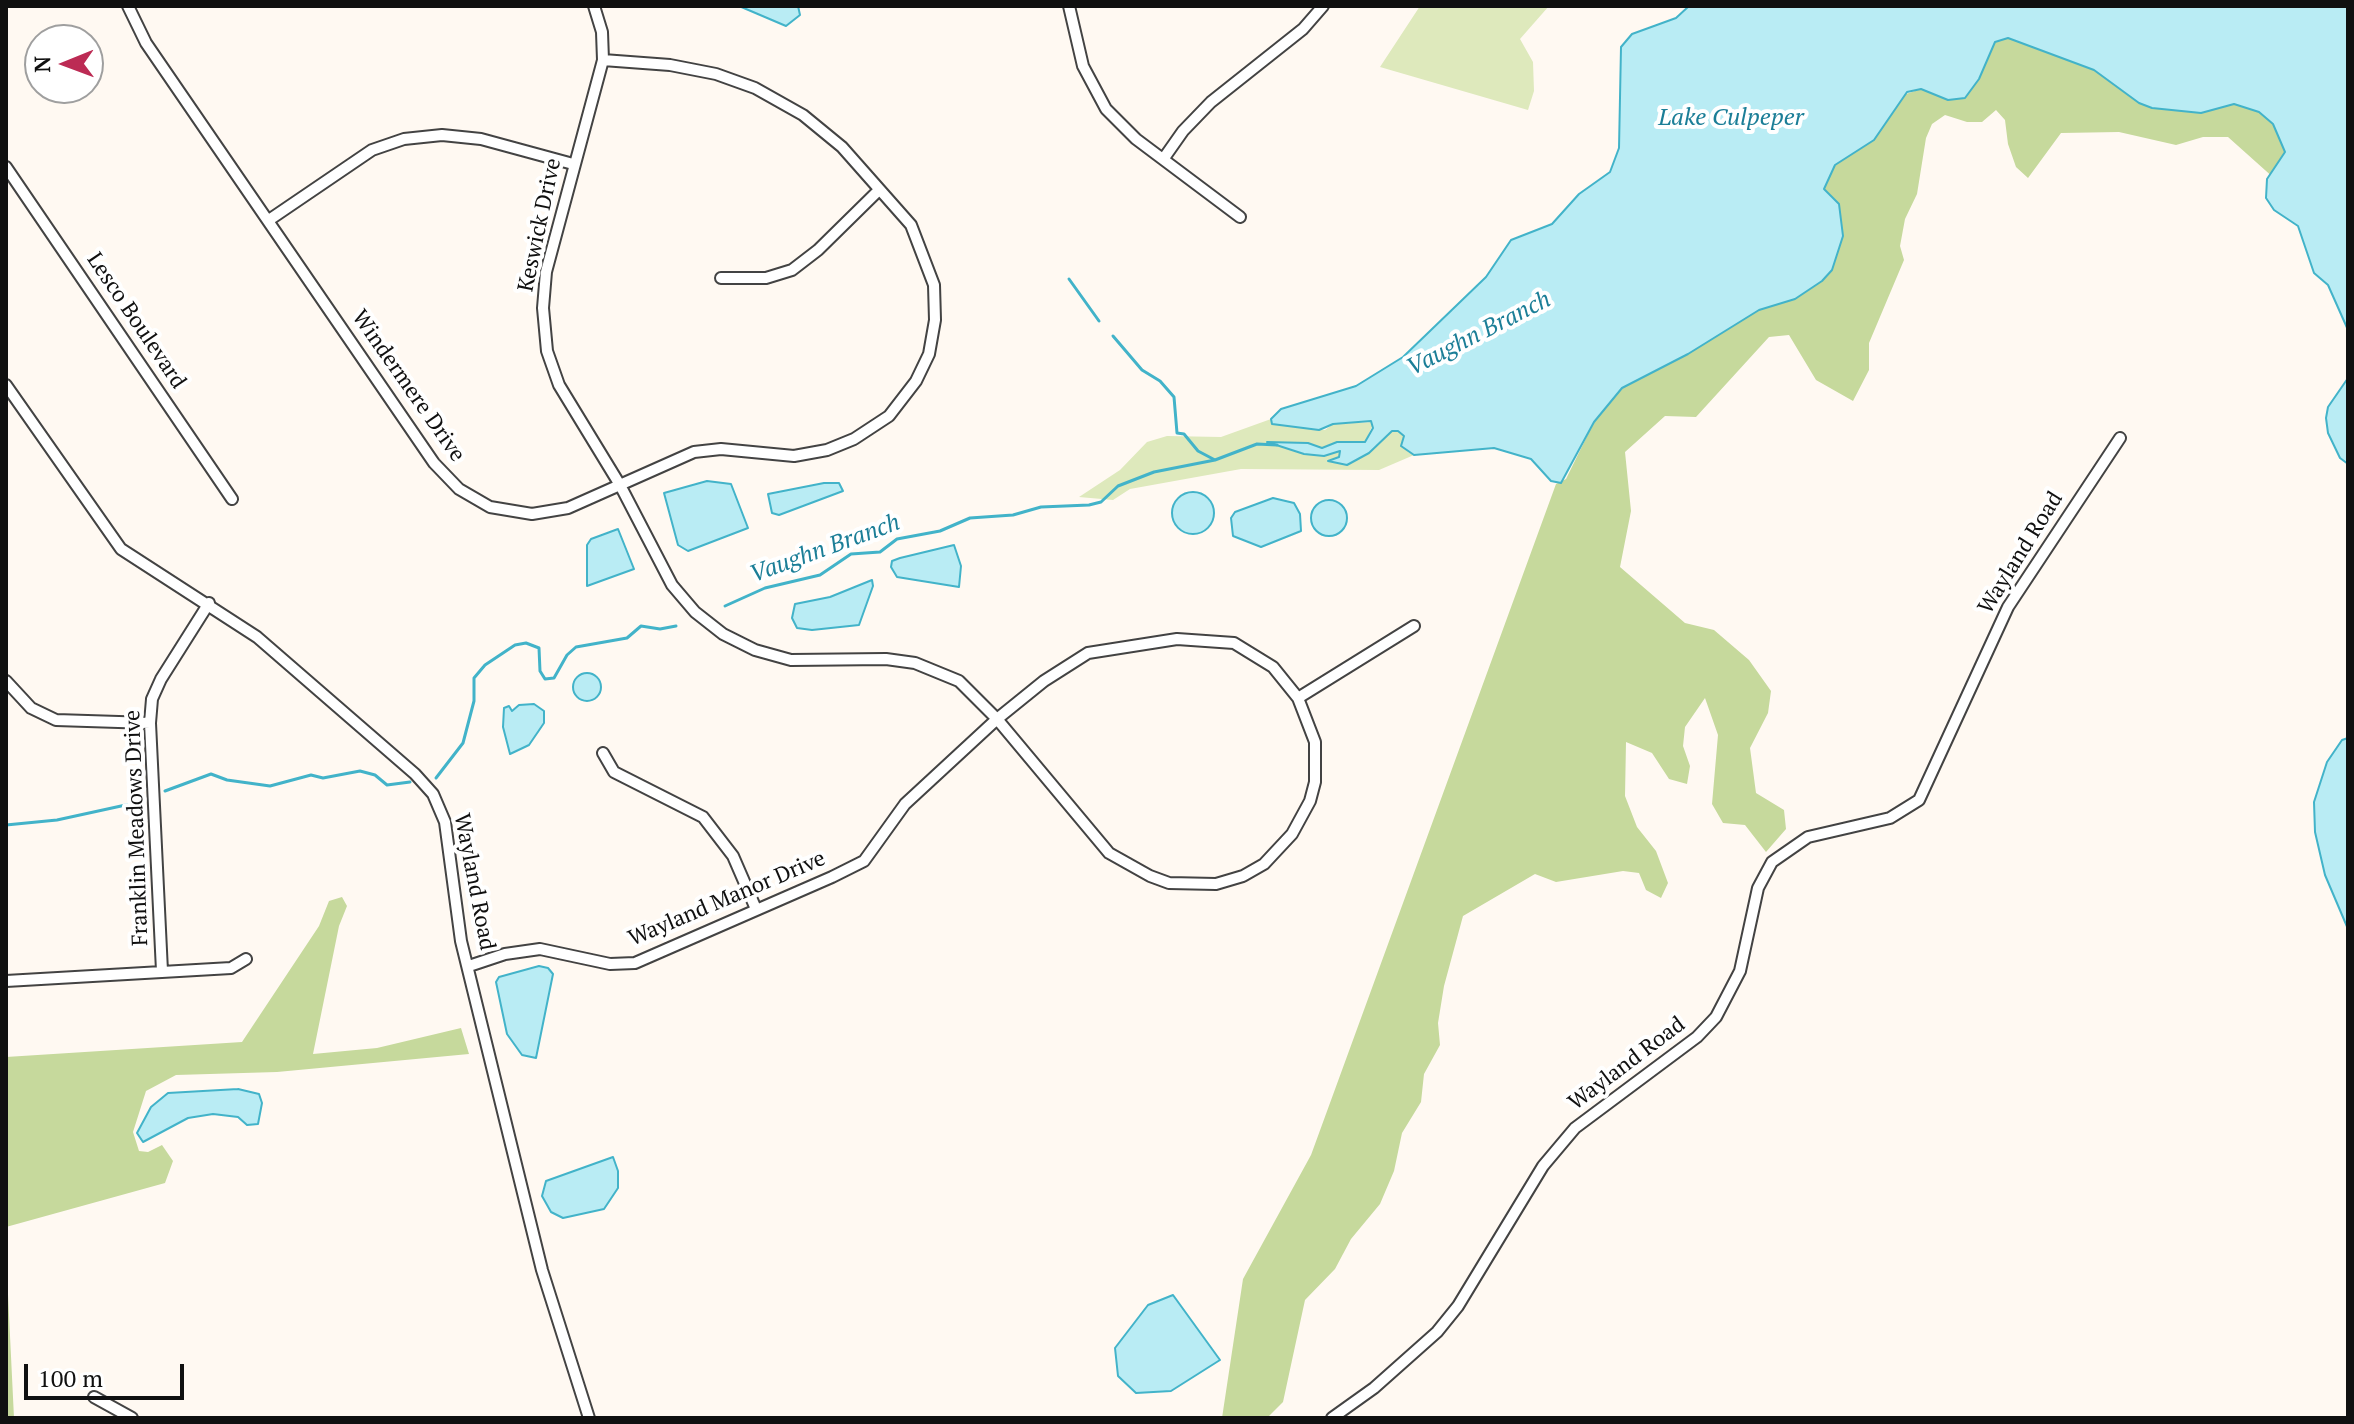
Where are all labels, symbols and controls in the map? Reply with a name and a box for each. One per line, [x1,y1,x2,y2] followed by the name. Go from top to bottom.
[24,24,104,104] north arrow
[27,56,56,73] text: N
[1658,104,1804,132] water label: Lake Culpeper
[513,156,567,294] street label: Keswick Drive
[81,248,191,394] street label: Lesco Boulevard
[1402,285,1556,383] water label: Vaughn Branch
[346,305,470,467] street label: Windermere Drive
[1973,487,2069,619] street label: Wayland Road
[746,508,904,590] water label: Vaughn Branch
[120,709,154,947] street label: Franklin Meadows Drive
[448,811,500,953] street label: Wayland Road
[625,846,829,952] street label: Wayland Manor Drive
[1564,1012,1690,1116] street label: Wayland Road
[28,1348,188,1398] scale bar
[38,1362,103,1394] text: 100 m

